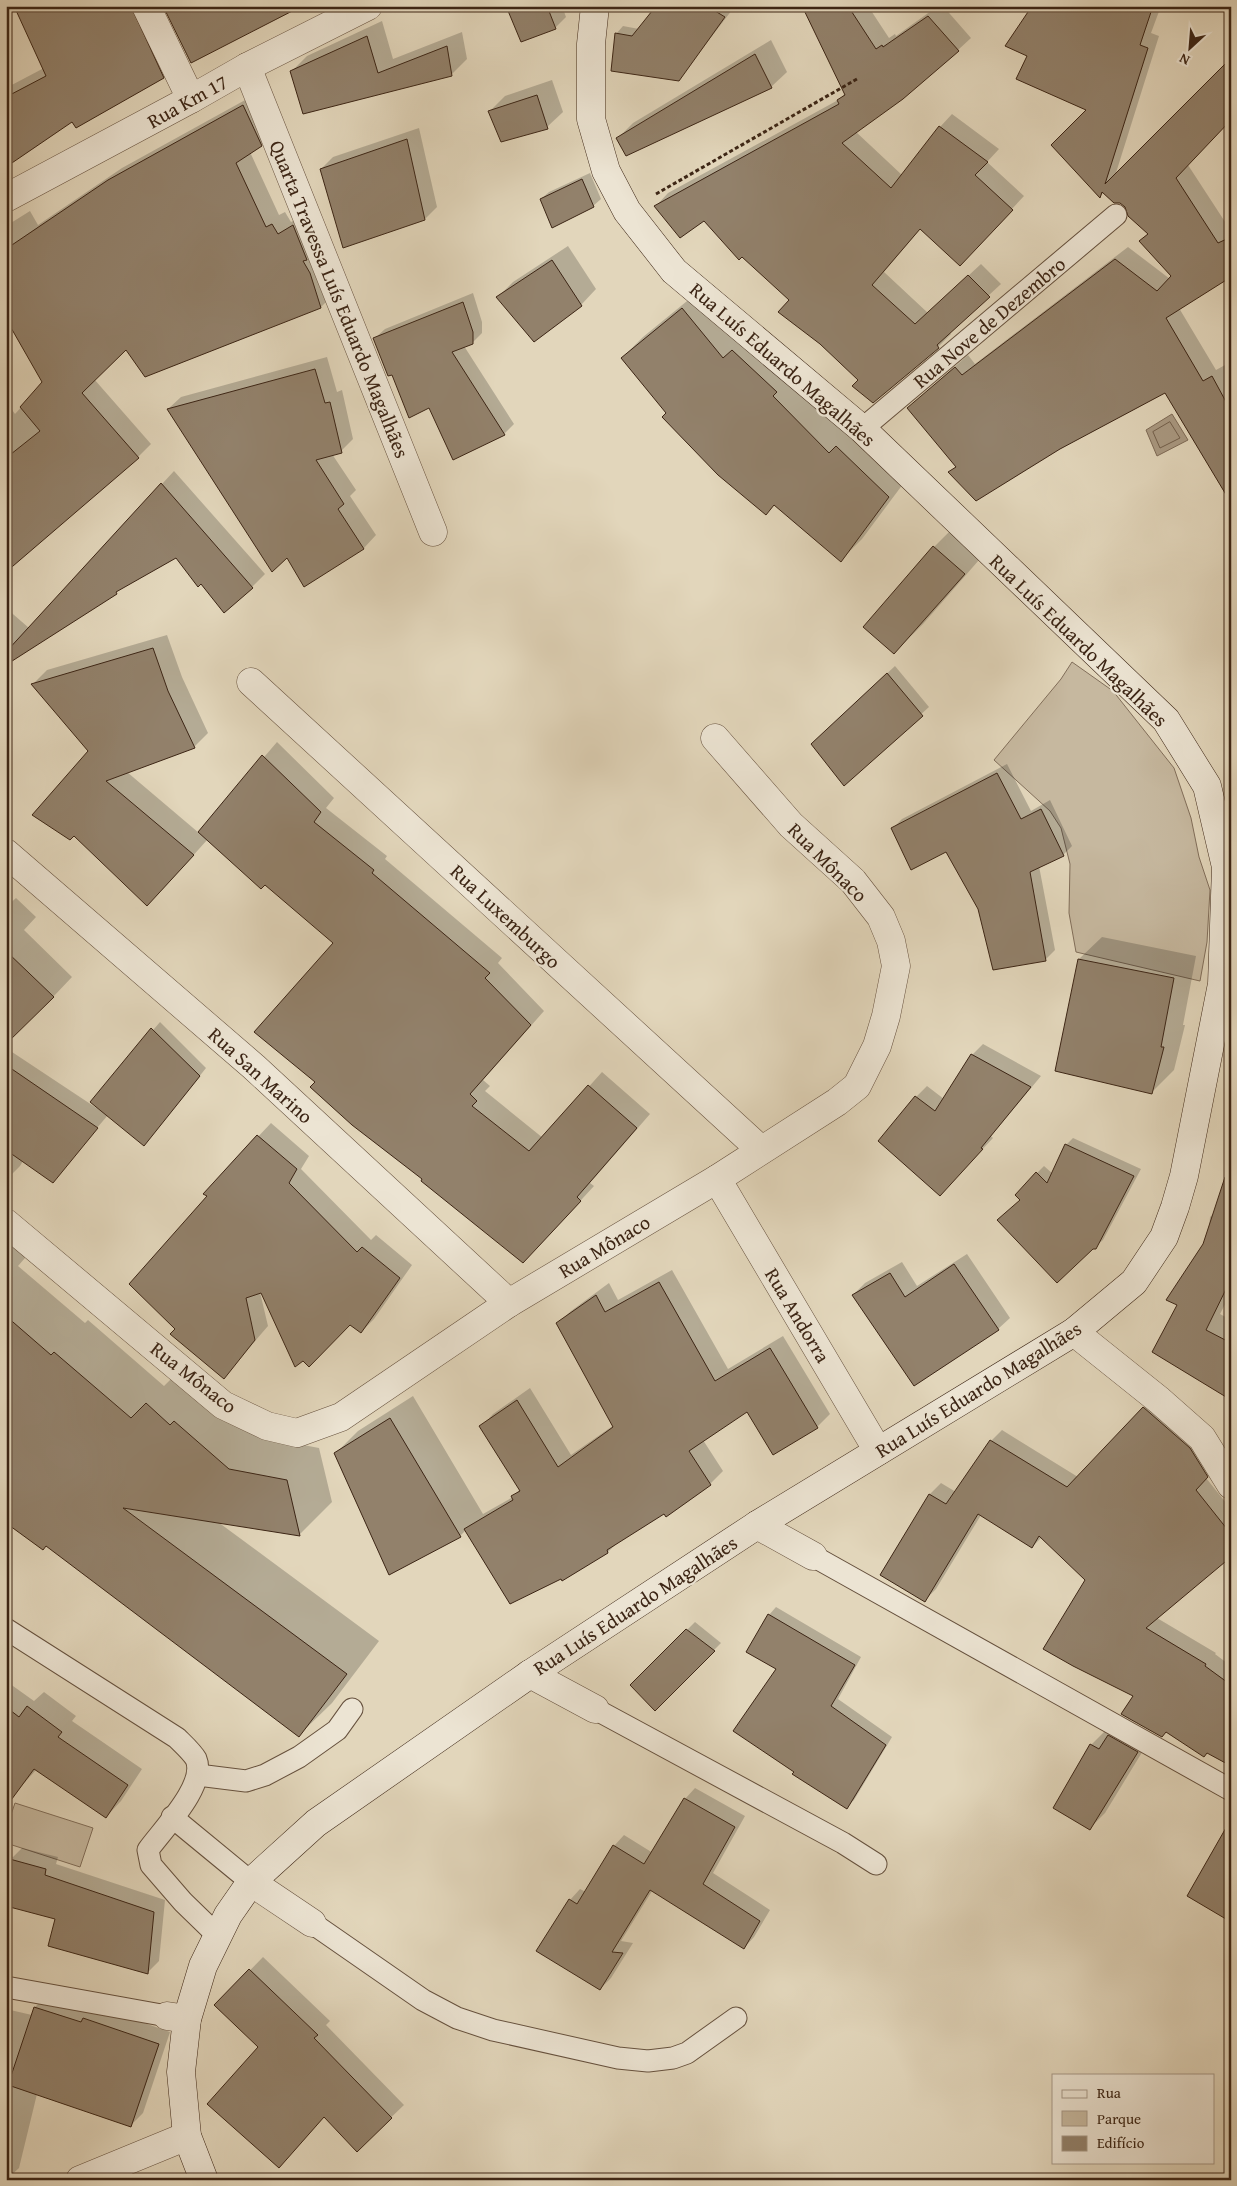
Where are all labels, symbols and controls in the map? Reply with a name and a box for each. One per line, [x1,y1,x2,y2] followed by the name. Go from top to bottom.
[1164,22,1214,72] north arrow
[1175,48,1193,71] text: N
[141,67,233,135] street label: Rua Km 17
[263,136,417,462] street label: Quarta Travessa Luís Eduardo Magalhães
[906,249,1072,395] street label: Rua Nove de Dezembro
[684,275,882,453] street label: Rua Luís Eduardo Magalhães
[983,547,1175,733] street label: Rua Luís Eduardo Magalhães
[781,815,875,909] street label: Rua Mônaco
[444,857,568,975] street label: Rua Luxemburgo
[202,1020,320,1130] street label: Rua San Marino
[553,1207,655,1285] street label: Rua Mônaco
[758,1262,838,1368] street label: Rua Andorra
[869,1314,1087,1464] street label: Rua Luís Eduardo Magalhães
[145,1334,243,1420] street label: Rua Mônaco
[527,1528,743,1682] street label: Rua Luís Eduardo Magalhães
[1052,2074,1214,2164] legend
[1097,2082,1121,2103] text: Rua
[1097,2108,1141,2129] text: Parque
[1097,2132,1145,2153] text: Edifício

